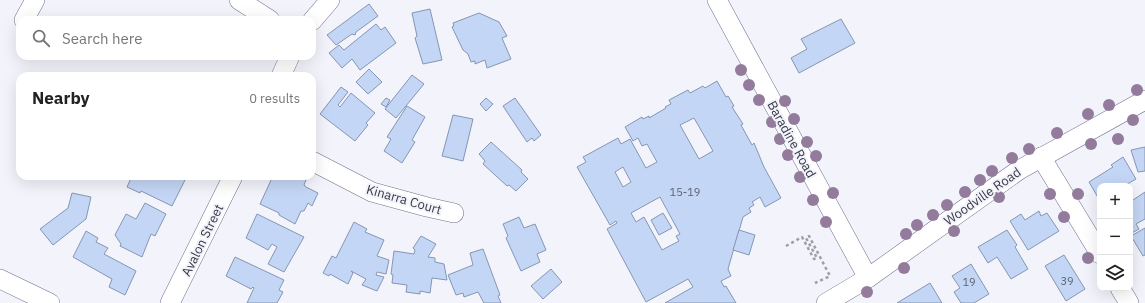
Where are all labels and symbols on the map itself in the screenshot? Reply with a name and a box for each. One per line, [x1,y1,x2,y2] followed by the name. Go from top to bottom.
[763,98,820,181] street label: Baradine Road
[940,164,1024,229] street label: Woodville Road
[364,181,443,218] street label: Kinarra Court
[670,185,700,199] house number: 15-19
[178,201,227,279] street label: Avalon Street
[1060,274,1074,288] house number: 39
[962,275,976,289] house number: 19

